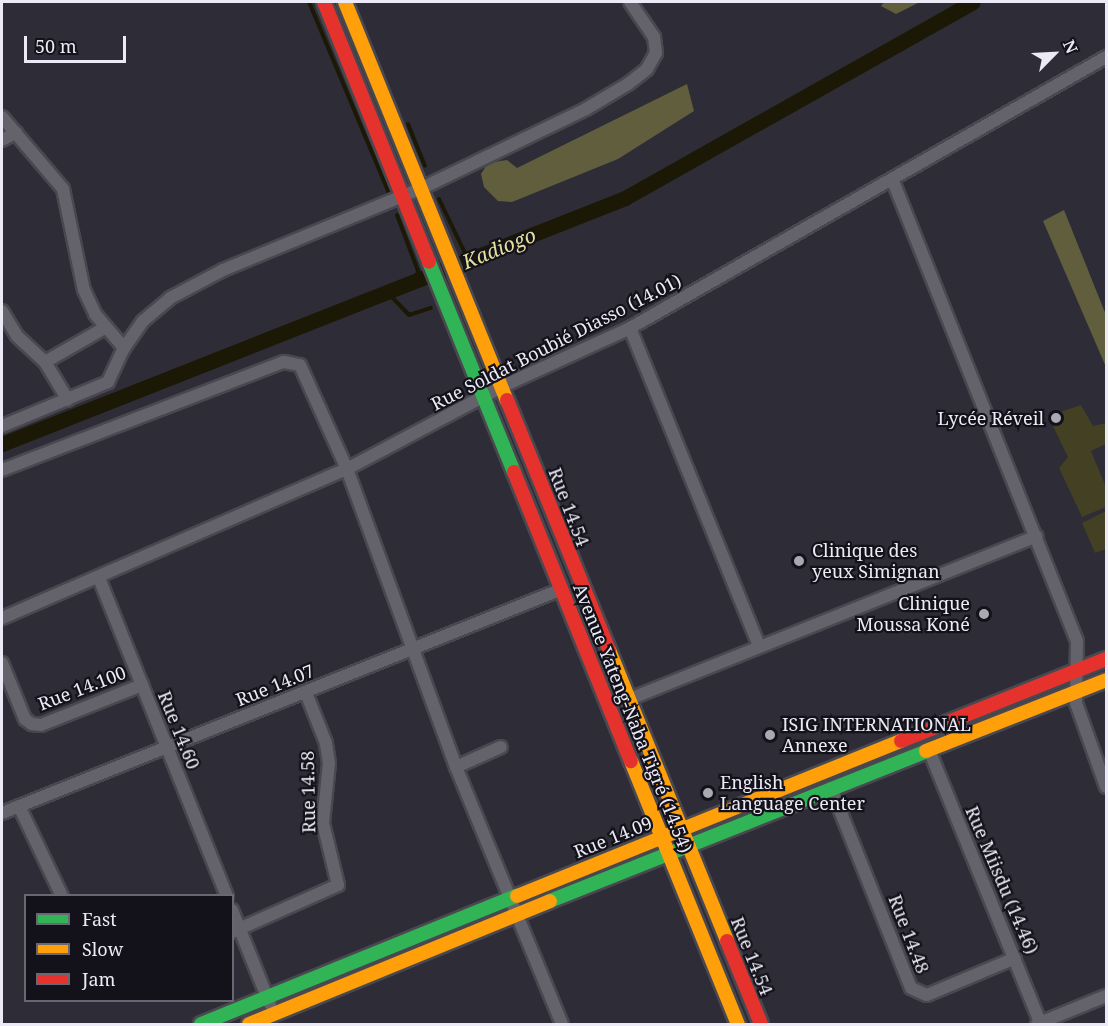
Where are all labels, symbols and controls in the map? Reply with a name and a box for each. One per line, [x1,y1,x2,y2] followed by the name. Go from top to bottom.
[27,24,129,62] scale bar
[1024,24,1084,84] north arrow
[35,34,77,58] text: 50 m
[1058,36,1083,57] text: N
[459,222,539,274] water label: Kadiogo
[427,269,685,415] street label: Rue Soldat Boubié Diasso (14.01)
[938,407,1044,429] place label: Lycée Réveil
[1049,411,1063,425] marker: Lycée Réveil
[544,465,594,549] street label: Rue 14.54
[812,540,940,582] place label: Clinique des yeux Simignan
[790,552,808,570] marker: Clinique des yeux Simignan
[569,580,697,856] street label: Avenue Yateng-Naba Tigré (14.54)
[856,593,970,636] place label: Clinique Moussa Koné
[975,605,993,623] marker: Clinique Moussa Koné
[233,660,317,710] street label: Rue 14.07
[35,661,129,715] street label: Rue 14.100
[154,688,204,772] street label: Rue 14.60
[782,714,971,756] place label: ISIG INTERNATIONAL Annexe
[763,728,777,742] marker: ISIG INTERNATIONAL Annexe
[296,751,320,833] street label: Rue 14.58
[720,772,865,814] place label: English Language Center
[701,786,715,800] marker: English Language Center
[961,803,1043,957] street label: Rue Miisdu (14.46)
[571,812,655,862] street label: Rue 14.09
[884,892,934,976] street label: Rue 14.48
[24,894,234,1002] legend
[82,907,117,931] text: Fast
[727,914,777,998] street label: Rue 14.54
[82,937,123,961] text: Slow
[82,967,116,991] text: Jam

